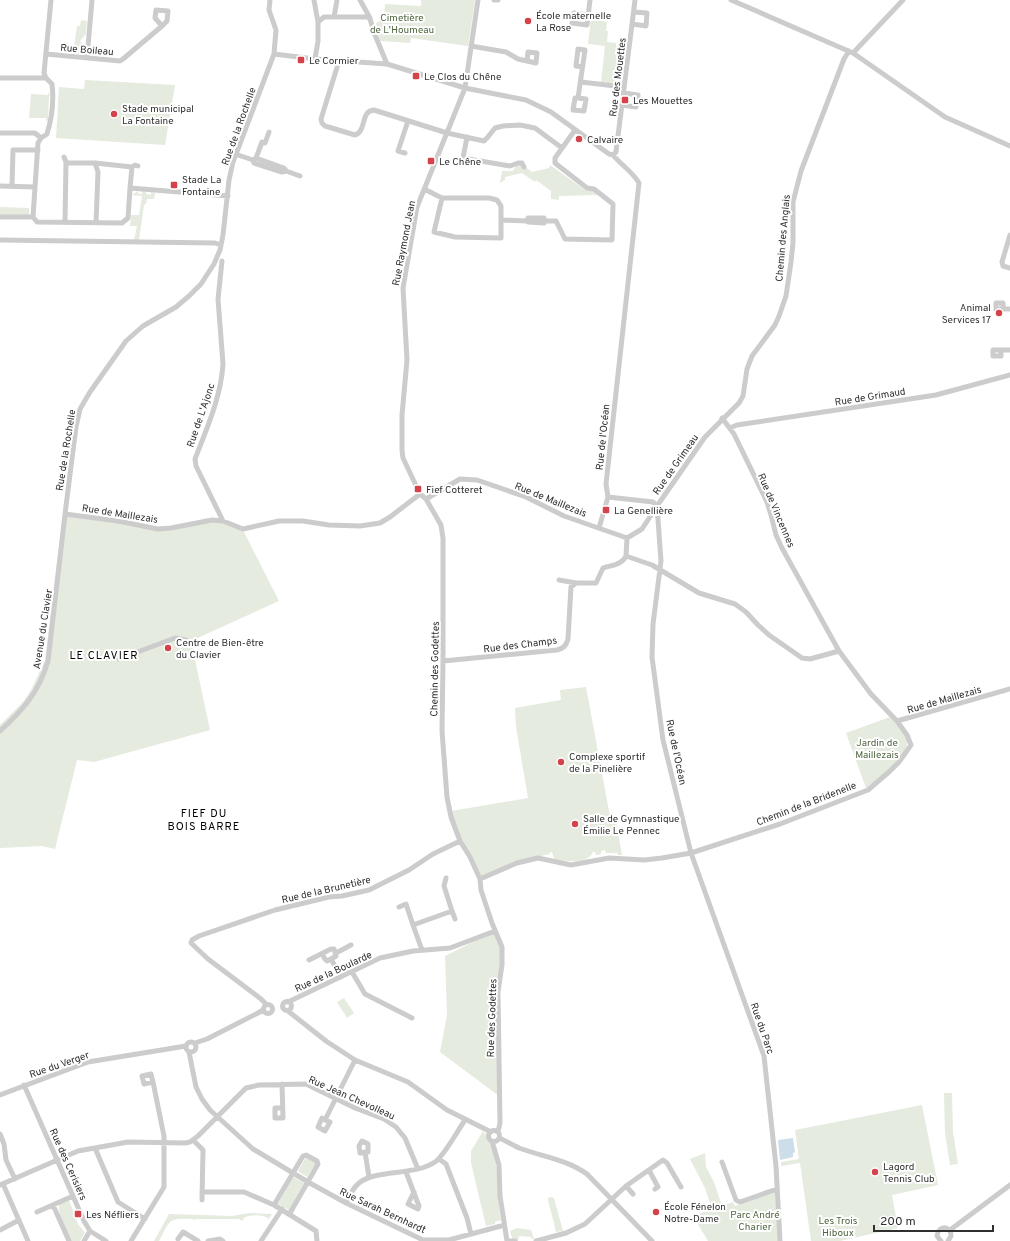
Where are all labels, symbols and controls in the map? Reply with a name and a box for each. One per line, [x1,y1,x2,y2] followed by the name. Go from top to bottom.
[536,10,611,35] place label: École maternelle La Rose
[370,12,434,37] park label: Cimetière de L'Houmeau
[523,16,533,26] marker: École maternelle La Rose
[607,37,630,117] street label: Rue des Mouettes
[60,42,114,59] street label: Rue Boileau
[296,55,306,65] marker: Le Cormier
[309,55,359,68] place label: Le Cormier
[411,71,421,81] marker: Le Clos du Chêne
[424,71,501,84] place label: Le Clos du Chêne
[219,86,260,167] street label: Rue de la Rochelle
[620,95,630,105] marker: Les Mouettes
[633,95,693,108] place label: Les Mouettes
[122,103,194,128] place label: Stade municipal La Fontaine
[109,109,119,119] marker: Stade municipal La Fontaine
[574,134,584,144] marker: Calvaire
[587,134,623,147] place label: Calvaire
[426,156,436,166] marker: Le Chêne
[439,156,481,169] place label: Le Chêne
[182,174,221,199] place label: Stade La Fontaine
[169,180,179,190] marker: Stade La Fontaine
[773,194,794,282] street label: Chemin des Anglais
[390,199,419,287] street label: Rue Raymond Jean
[942,302,991,327] place label: Animal Services 17
[994,308,1004,318] marker: Animal Services 17
[184,382,218,449] street label: Rue de L'Ajonc
[834,385,907,409] street label: Rue de Grimaud
[594,403,613,471] street label: Rue de l'Océan
[54,409,79,492] street label: Rue de la Rochelle
[650,432,702,498] street label: Rue de Grimeau
[754,471,797,550] street label: Rue de Vincennes
[512,480,589,521] street label: Rue de Maillezais
[413,484,423,494] marker: Fief Cotteret
[426,484,483,497] place label: Fief Cotteret
[81,502,159,527] street label: Rue de Maillezais
[601,505,611,515] marker: La Genellière
[614,505,673,518] place label: La Genellière
[31,588,56,670] street label: Avenue du Clavier
[428,621,443,717] street label: Chemin des Godettes
[483,634,558,656] street label: Rue des Champs
[176,637,264,662] place label: Centre de Bien-être du Clavier
[163,643,173,653] marker: Centre de Bien-être du Clavier
[69,649,139,663] district label: LE CLAVIER
[906,684,983,717] street label: Rue de Maillezais
[662,718,689,786] street label: Rue de l'Océan
[855,737,899,762] park label: Jardin de Maillezais
[569,751,646,776] place label: Complexe sportif de la Pinelière
[556,757,566,767] marker: Complexe sportif de la Pinelière
[755,779,858,829] street label: Chemin de la Bridenelle
[168,807,240,834] district label: FIEF DU BOIS BARRE
[583,813,679,838] place label: Salle de Gymnastique Émilie Le Pennec
[570,819,580,829] marker: Salle de Gymnastique Émilie Le Pennec
[281,874,372,907] street label: Rue de la Brunetière
[293,949,374,996] street label: Rue de la Boularde
[485,978,500,1058] street label: Rue des Godettes
[747,1001,776,1056] street label: Rue du Parc
[28,1049,91,1082] street label: Rue du Verger
[306,1073,397,1123] street label: Rue Jean Chevolleau
[46,1127,89,1203] street label: Rue des Cerisiers
[883,1161,935,1186] place label: Lagord Tennis Club
[870,1167,880,1177] marker: Lagord Tennis Club
[337,1186,428,1237] street label: Rue Sarah Bernhardt
[664,1201,726,1226] place label: École Fénelon Notre-Dame
[651,1207,661,1217] marker: École Fénelon Notre-Dame
[874,1207,993,1233] scale bar
[73,1209,83,1219] marker: Les Néfliers
[86,1209,139,1222] place label: Les Néfliers
[730,1209,780,1234] park label: Parc André Charier
[880,1214,916,1230] text: 200 m
[819,1215,858,1240] park label: Les Trois Hiboux

